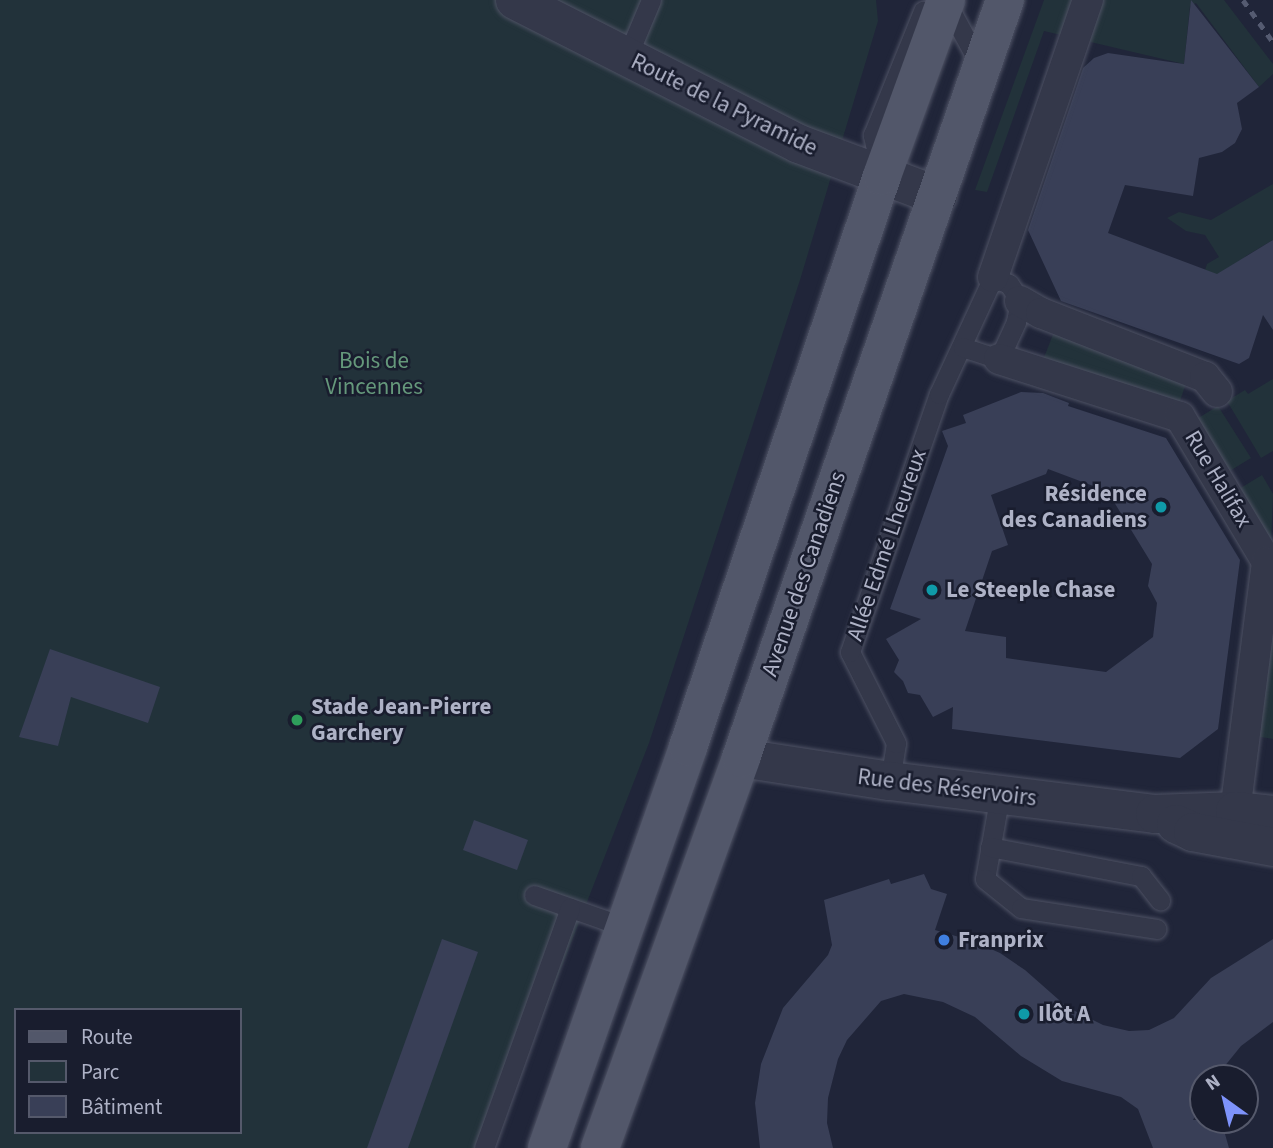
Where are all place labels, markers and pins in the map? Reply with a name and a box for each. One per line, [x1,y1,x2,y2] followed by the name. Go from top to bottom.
[1002,480,1147,534] place label: Résidence des Canadiens
[1153,499,1169,515] marker: Résidence des Canadiens
[946,576,1115,604] place label: Le Steeple Chase
[924,582,940,598] marker: Le Steeple Chase
[311,693,492,747] place label: Stade Jean-Pierre Garchery
[289,712,305,728] marker: Stade Jean-Pierre Garchery
[958,926,1044,954] place label: Franprix
[936,932,952,948] marker: Franprix
[1038,1000,1090,1028] place label: Ilôt A
[1016,1006,1032,1022] marker: Ilôt A

